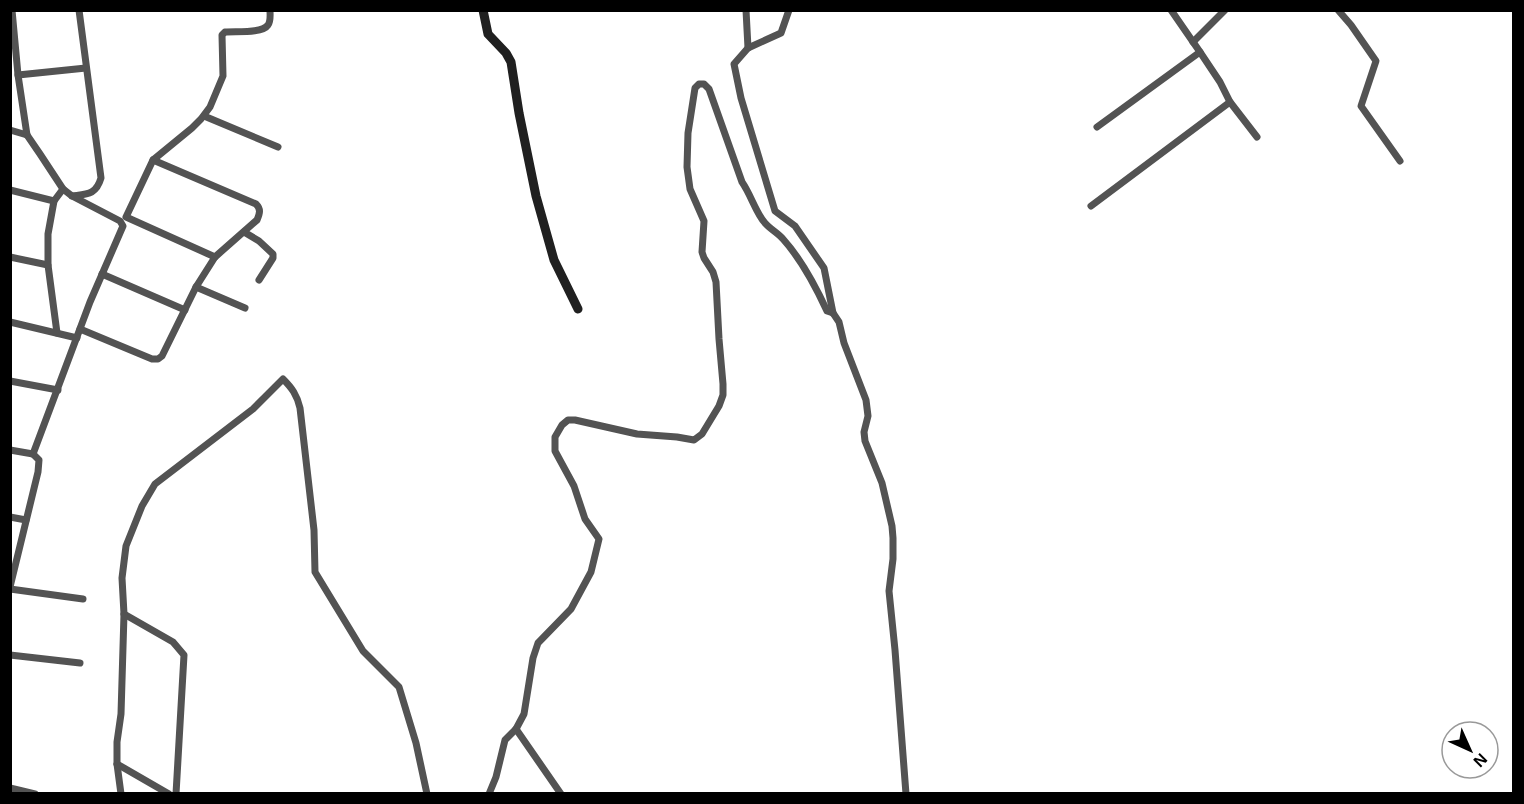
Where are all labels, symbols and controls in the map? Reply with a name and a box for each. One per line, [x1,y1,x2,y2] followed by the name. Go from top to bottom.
[1440,720,1500,780] north arrow
[1470,750,1490,770] text: N

